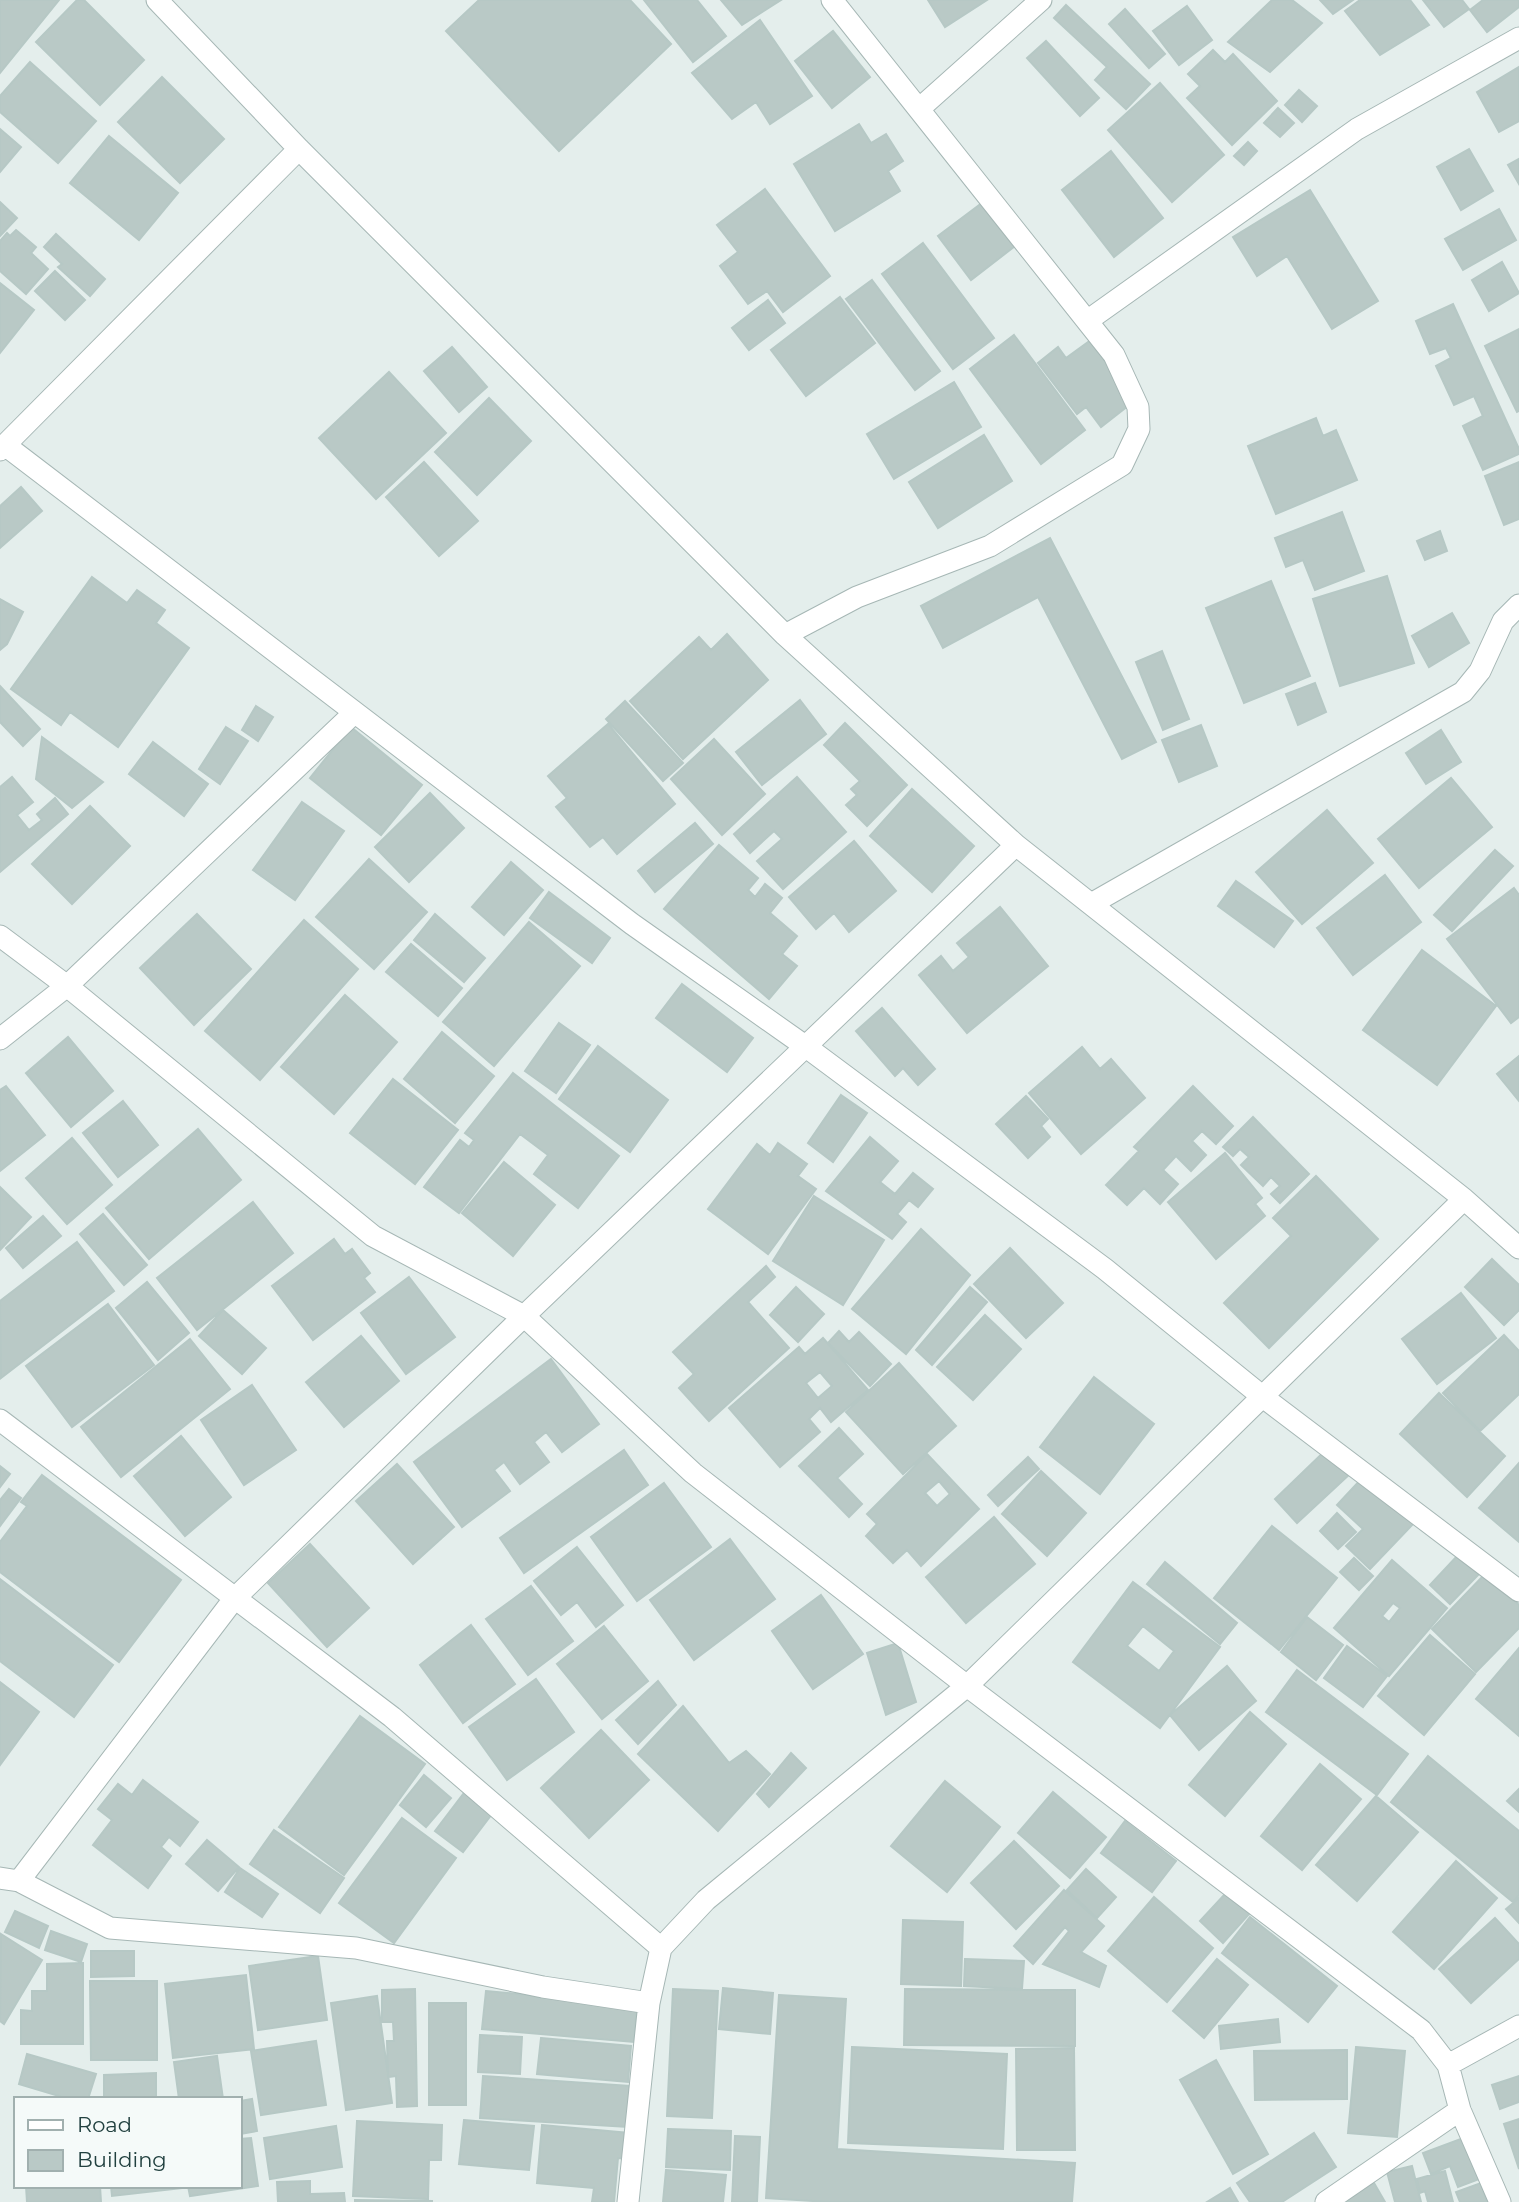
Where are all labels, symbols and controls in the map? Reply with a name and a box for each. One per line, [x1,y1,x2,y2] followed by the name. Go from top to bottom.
[14,2097,242,2188] legend
[77,2112,132,2137] text: Road
[77,2147,167,2172] text: Building

